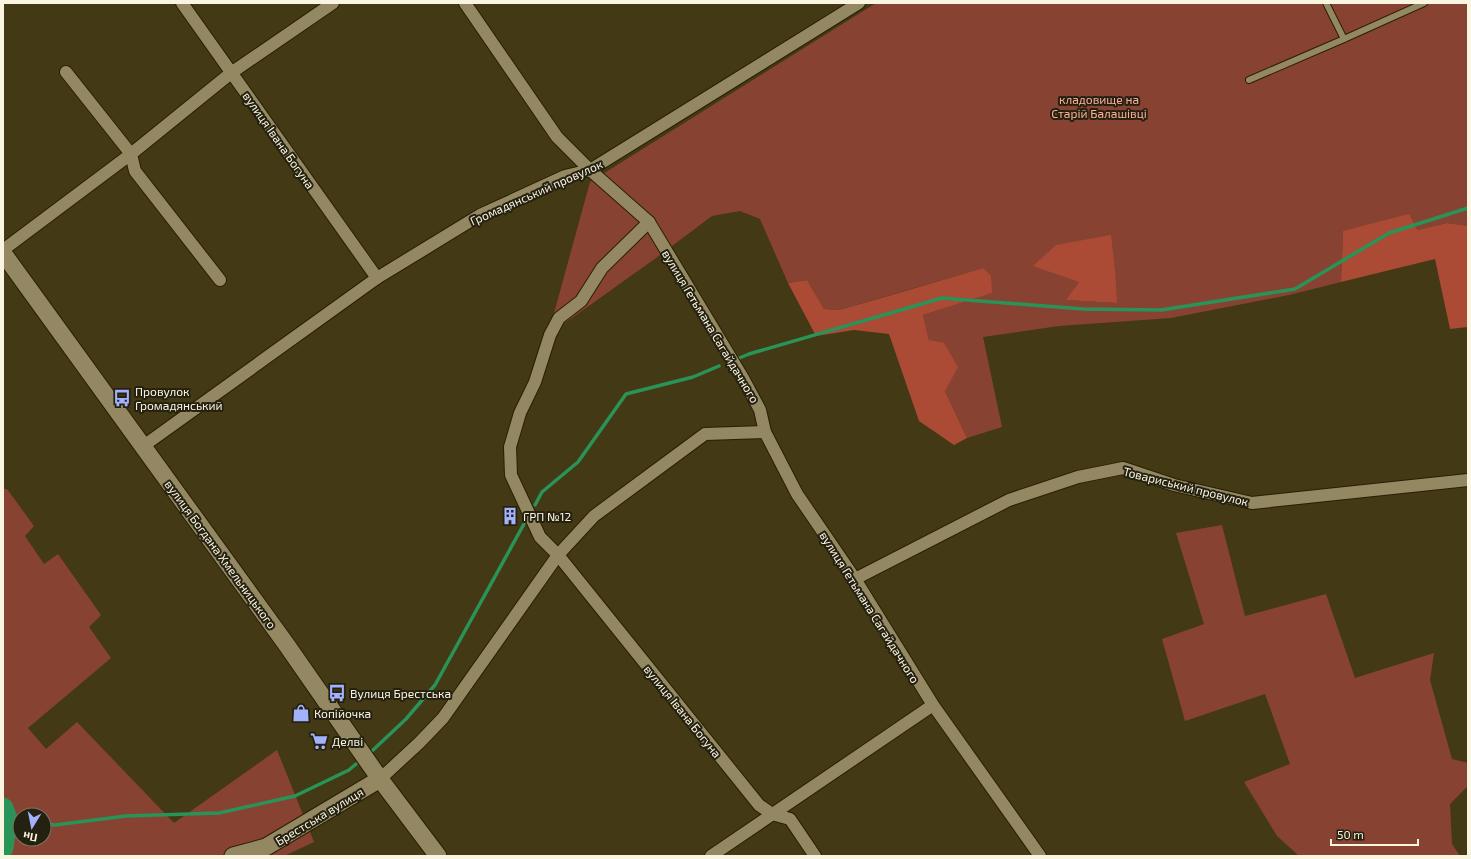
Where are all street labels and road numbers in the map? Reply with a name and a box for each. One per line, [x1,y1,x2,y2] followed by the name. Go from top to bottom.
[239,89,318,192] street label: вулиця Івана Богуна
[468,156,605,229] street label: Громадянський провулок
[659,247,762,406] street label: вулиця Гетьмана Сагайдачного
[1122,464,1251,509] street label: Товариський провулок
[162,477,280,632] street label: вулиця Богдана Хмельницького
[817,529,923,686] street label: вулиця Гетьмана Сагайдачного
[641,662,725,761] street label: вулиця Івана Богуна
[272,784,366,849] street label: Брестська вулиця

